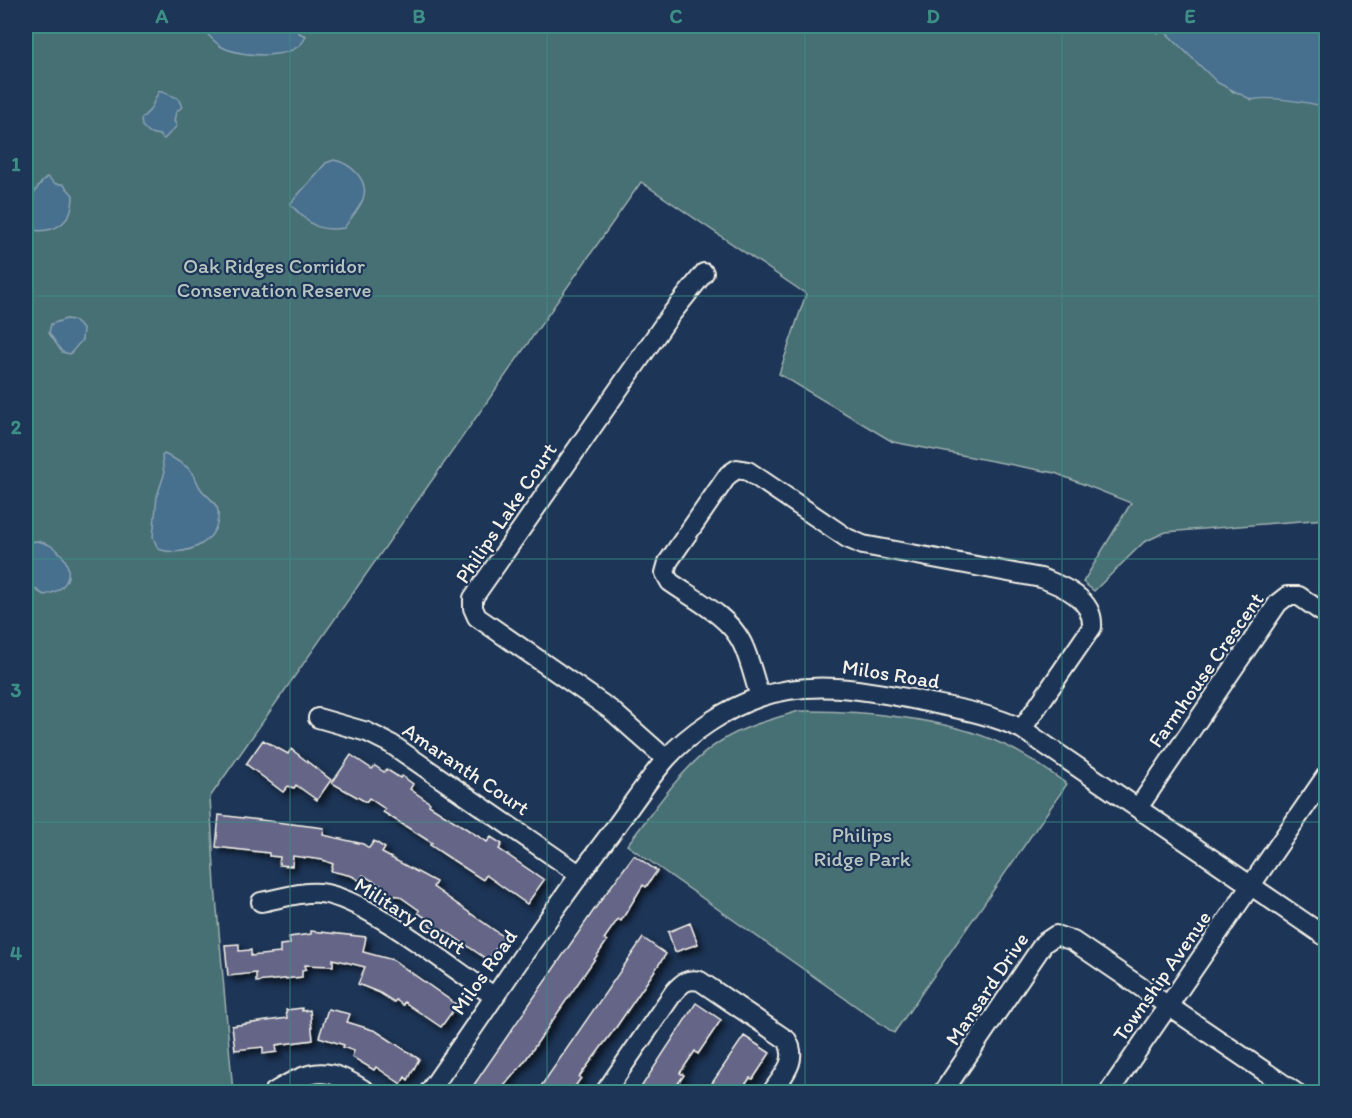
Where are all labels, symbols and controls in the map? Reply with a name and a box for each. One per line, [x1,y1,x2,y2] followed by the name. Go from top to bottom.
[155,4,169,28] text: A
[413,4,426,28] text: B
[670,4,683,28] text: C
[926,4,940,28] text: D
[1184,4,1196,28] text: E
[11,152,21,176] text: 1
[177,253,371,302] park label: Oak Ridges Corridor Conservation Reserve
[11,415,22,439] text: 2
[449,438,562,588] street label: Philips Lake Court
[1143,587,1269,752] street label: Farmhouse Crescent
[840,653,942,694] street label: Milos Road
[11,678,22,702] text: 3
[398,717,535,820] street label: Amaranth Court
[813,822,911,871] park label: Philips Ridge Park
[350,871,471,960] street label: Military Court
[1107,905,1216,1046] street label: Township Avenue
[445,924,522,1019] street label: Milos Road
[940,928,1033,1050] street label: Mansard Drive
[10,941,22,965] text: 4

